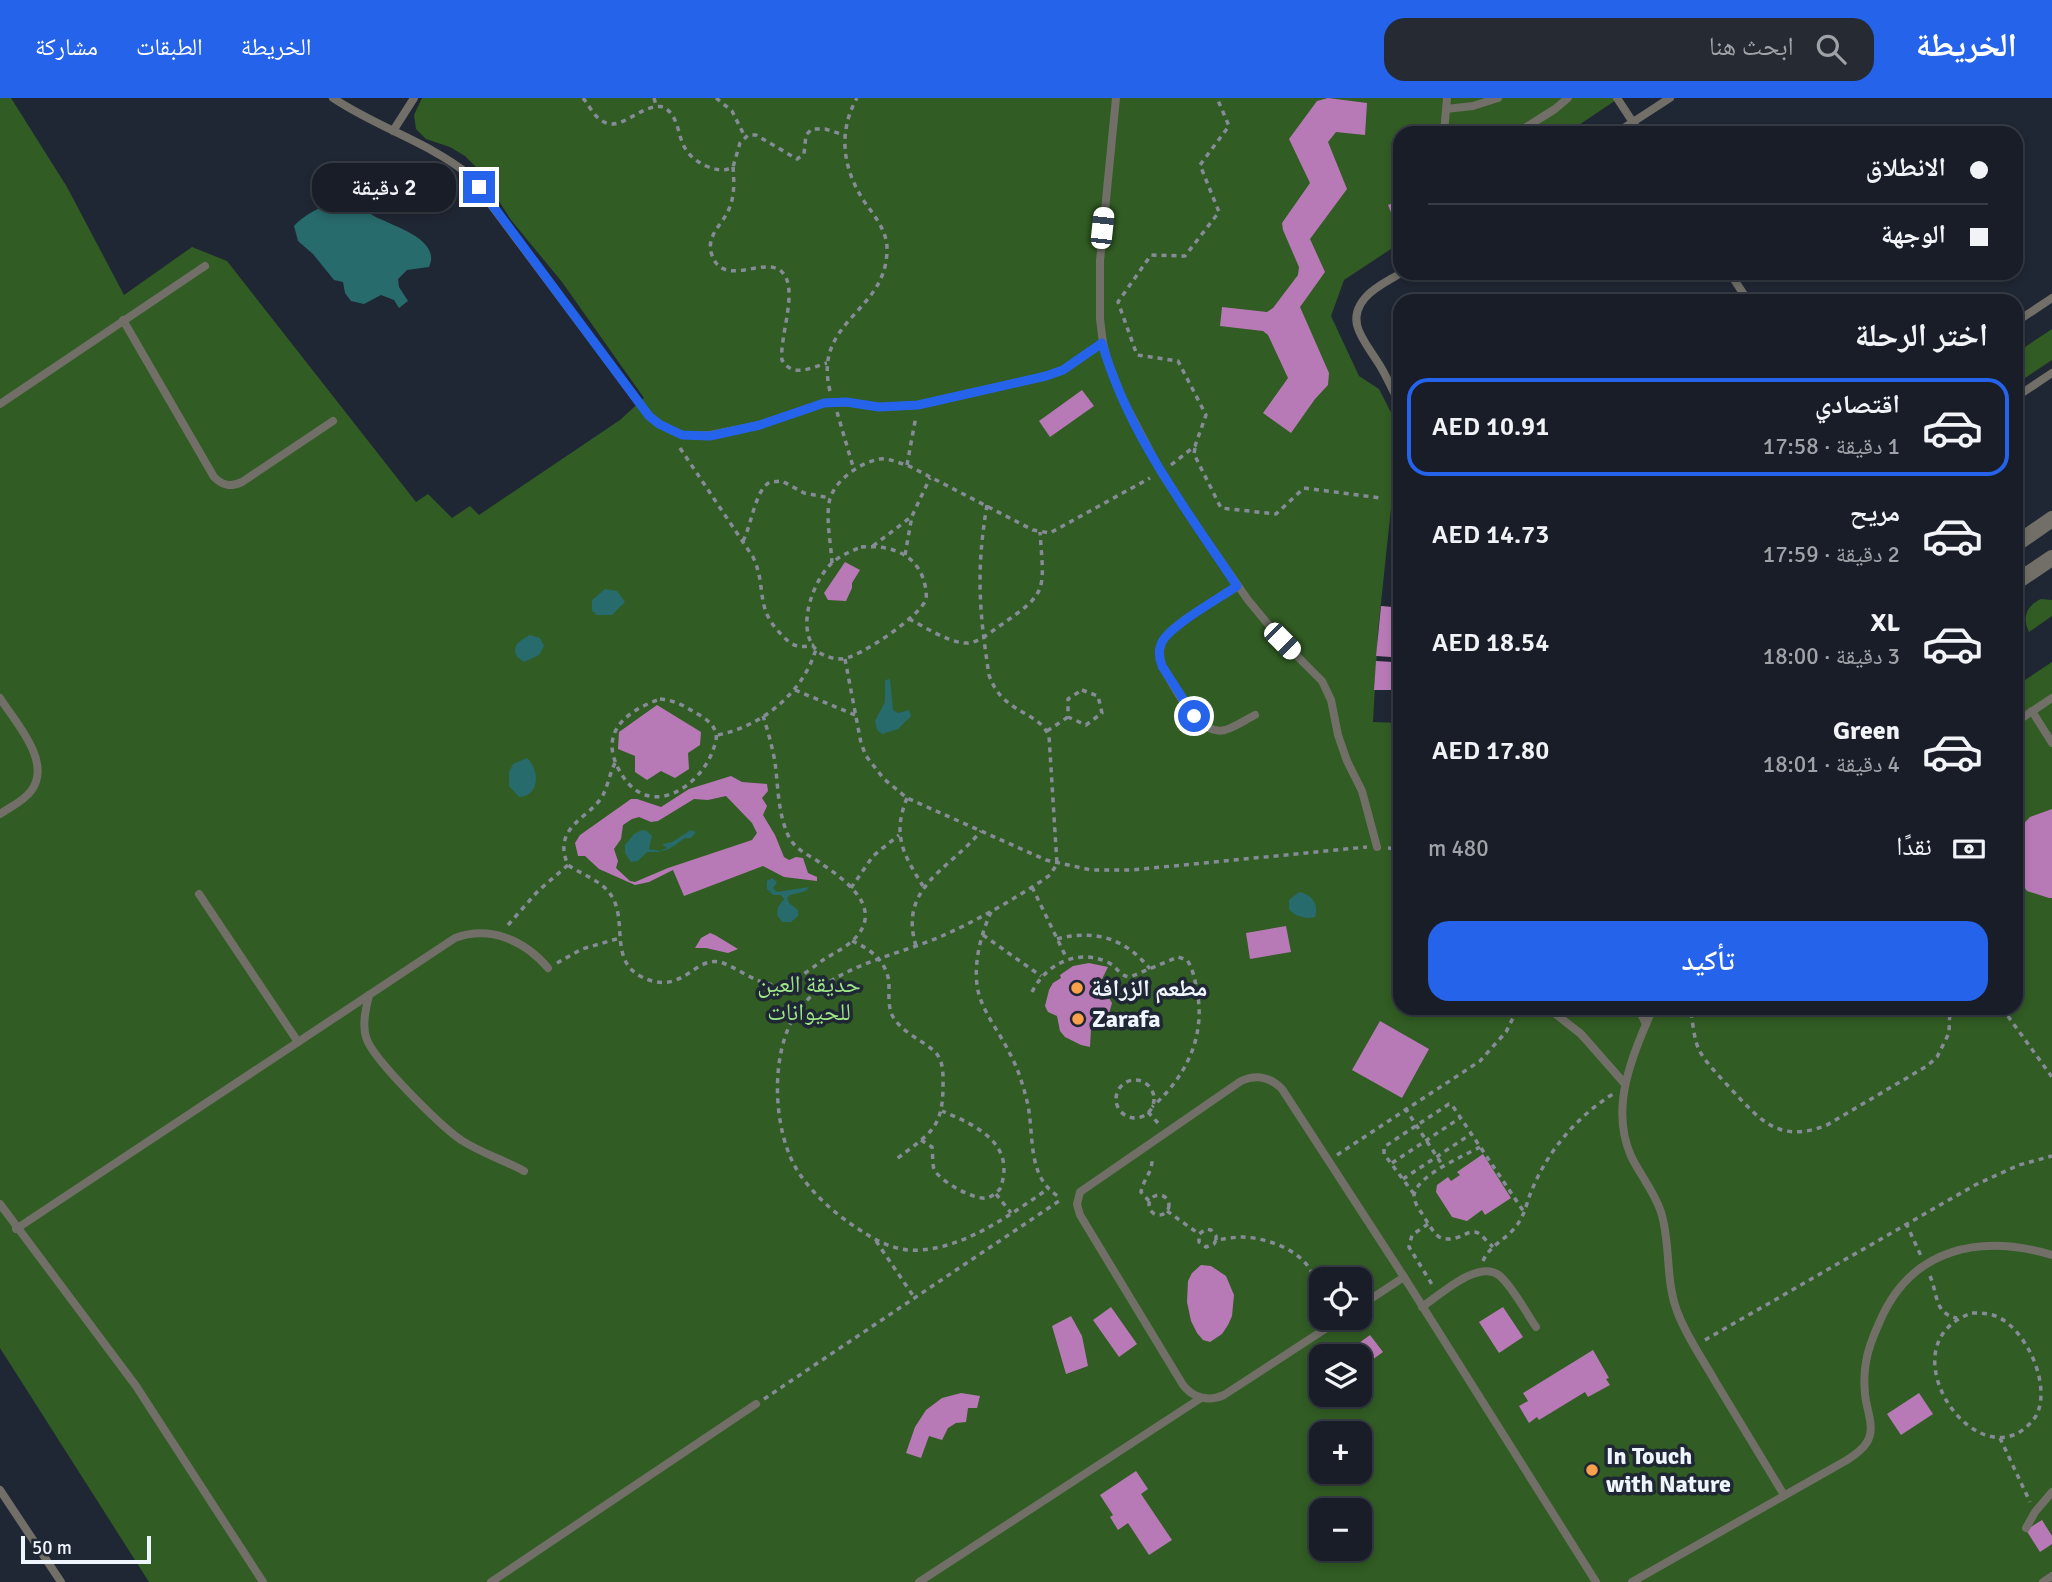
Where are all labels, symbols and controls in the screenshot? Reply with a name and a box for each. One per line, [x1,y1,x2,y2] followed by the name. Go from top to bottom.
[1384,18,1874,81] search box
[1916,25,2017,66] text: الخريطة
[1812,30,1850,68] icon: search
[1709,31,1794,63] text: ابحث هنا
[35,32,98,62] text: مشاركة
[136,32,203,62] text: الطبقات
[241,32,311,62] text: الخريطة
[1866,152,1946,184] text: الانطلاق
[311,162,454,212] callout: 2 دقيقة
[463,171,495,203] route end
[351,173,417,202] text: 2 دقيقة
[1090,206,1115,250] car
[1881,219,1946,251] text: الوجهة
[1855,316,1988,355] text: اختر الرحلة
[1815,389,1900,421] text: اقتصادي
[1921,396,1984,459] icon: car
[1432,411,1549,443] text: AED 10.91
[1763,432,1900,461] text: 1 دقيقة · 17:58
[1850,497,1900,529] text: مريح
[1921,504,1984,567] icon: car
[1432,519,1549,551] text: AED 14.73
[1763,540,1900,569] text: 2 دقيقة · 17:59
[1870,607,1900,639] text: XL
[1921,612,1984,675] icon: car
[1260,619,1305,663] car
[1432,627,1549,659] text: AED 18.54
[1763,642,1900,671] text: 3 دقيقة · 18:00
[1178,700,1210,732] route start
[1833,715,1900,747] text: Green
[1921,720,1984,783] icon: car
[1432,735,1549,767] text: AED 17.80
[1763,750,1900,779] text: 4 دقيقة · 18:01
[1950,830,1988,868] icon: cash
[1896,831,1932,863] text: نقدًا
[1428,834,1489,863] text: 480 m
[1428,921,1988,1001] button: تأكيد
[757,969,861,1027] park label: حديقة العين للحيوانات
[1091,973,1207,1004] place label: مطعم الزرافة
[1069,980,1085,996] marker: مطعم الزرافة
[1092,1004,1161,1034] place label: Zarafa
[1070,1011,1086,1027] marker: Zarafa
[1309,1267,1372,1561] map controls
[1309,1267,1372,1330] button: locate
[1309,1344,1372,1407] button: layers
[1309,1421,1372,1484] button: +
[1606,1441,1731,1499] place label: In Touch with Nature
[1584,1462,1600,1478] marker: In Touch with Nature
[1309,1498,1372,1561] button: −
[21,1533,150,1565] scale bar
[32,1536,72,1560] text: 50 m

